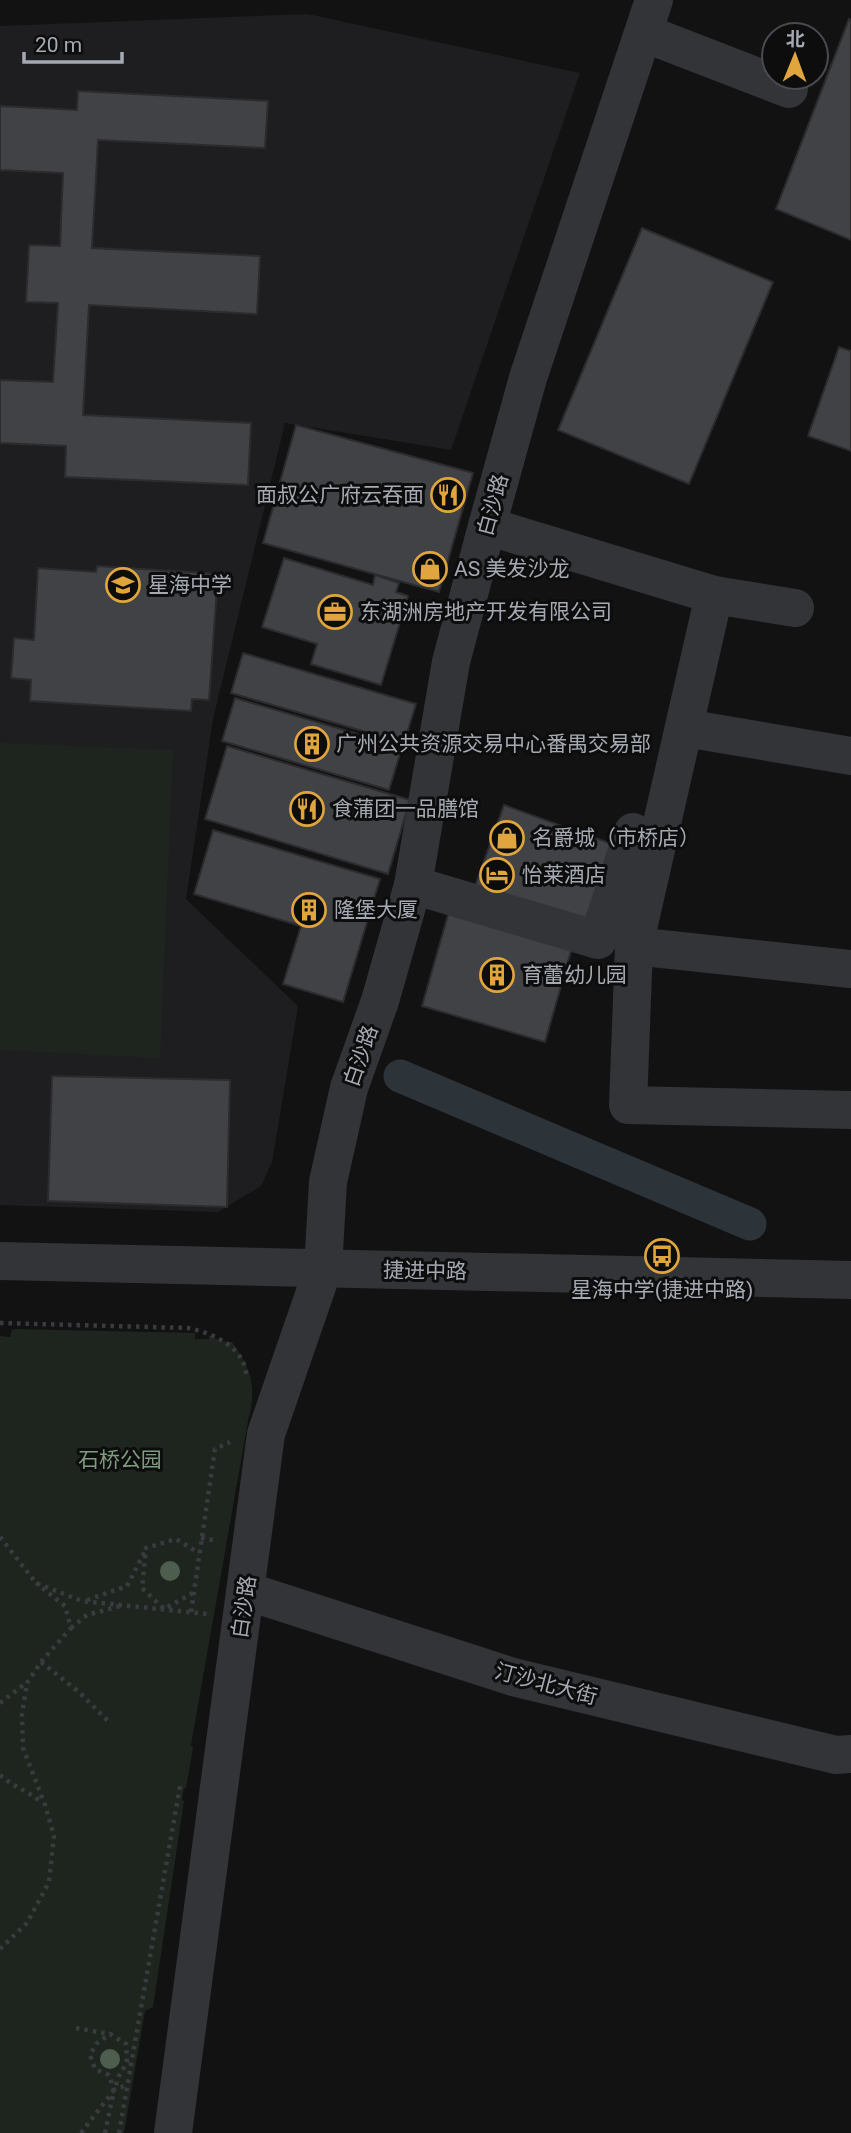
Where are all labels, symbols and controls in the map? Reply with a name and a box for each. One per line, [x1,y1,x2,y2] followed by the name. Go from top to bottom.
[24,21,122,65] scale bar
[760,21,830,91] north arrow
[786,28,805,51] text: 北
[35,33,82,57] text: 20 m
[473,471,513,539] street label: 白沙路
[429,476,467,514] restaurant icon: 面叔公广府云吞面
[256,483,424,507] place label: 面叔公广府云吞面
[411,550,449,588] shop icon: AS 美发沙龙
[454,557,569,581] place label: AS 美发沙龙
[104,566,142,604] school or university icon: 星海中学
[148,573,232,597] place label: 星海中学
[316,593,354,631] office icon: 东湖洲房地产开发有限公司
[360,600,612,624] place label: 东湖洲房地产开发有限公司
[293,725,331,763] building icon: 广州公共资源交易中心番禺交易部
[336,732,651,756] place label: 广州公共资源交易中心番禺交易部
[288,790,326,828] restaurant icon: 食蒲团一品膳馆
[332,797,479,821] place label: 食蒲团一品膳馆
[488,819,526,857] shop icon: 名爵城（市桥店）
[532,826,700,850] place label: 名爵城（市桥店）
[478,856,516,894] hotel icon: 怡莱酒店
[522,863,606,887] place label: 怡莱酒店
[290,891,328,929] building icon: 隆堡大厦
[334,898,418,922] place label: 隆堡大厦
[478,956,516,994] building icon: 育蕾幼儿园
[522,963,627,987] place label: 育蕾幼儿园
[339,1022,383,1090] street label: 白沙路
[643,1237,681,1275] bus stop icon: 星海中学(捷进中路)
[383,1258,467,1284] street label: 捷进中路
[571,1278,753,1302] place label: 星海中学(捷进中路)
[78,1448,162,1472] park label: 石桥公园
[228,1574,260,1640] street label: 白沙路
[492,1659,600,1709] street label: 汀沙北大街

